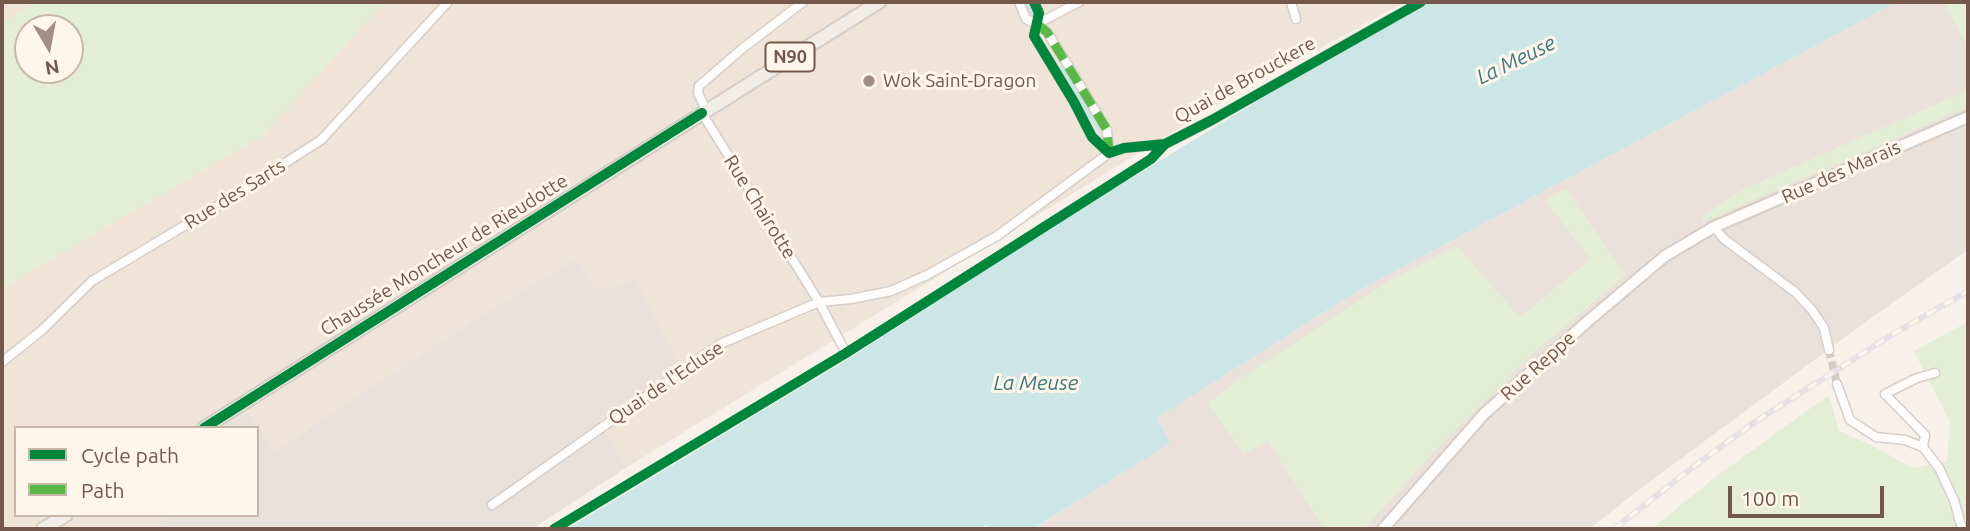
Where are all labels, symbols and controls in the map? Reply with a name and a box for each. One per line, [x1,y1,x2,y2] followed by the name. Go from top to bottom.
[14,14,84,84] north arrow
[1472,30,1560,90] water label: La Meuse
[1170,32,1320,128] street label: Quai de Brouckere
[766,42,814,72] road number: N90
[43,56,61,80] text: N
[883,70,1036,92] place label: Wok Saint-Dragon
[861,73,877,89] marker: Wok Saint-Dragon
[1778,136,1904,208] street label: Rue des Marais
[719,151,801,263] street label: Rue Chairotte
[180,154,290,234] street label: Rue des Sarts
[316,169,572,341] street label: Chaussée Moncheur de Rieudotte
[1496,327,1580,405] street label: Rue Reppe
[604,336,728,430] street label: Quai de l'Ecluse
[994,370,1078,396] water label: La Meuse
[14,426,259,517] legend
[81,443,179,467] text: Cycle path
[1732,472,1888,516] scale bar
[81,478,124,502] text: Path
[1741,486,1799,510] text: 100 m

